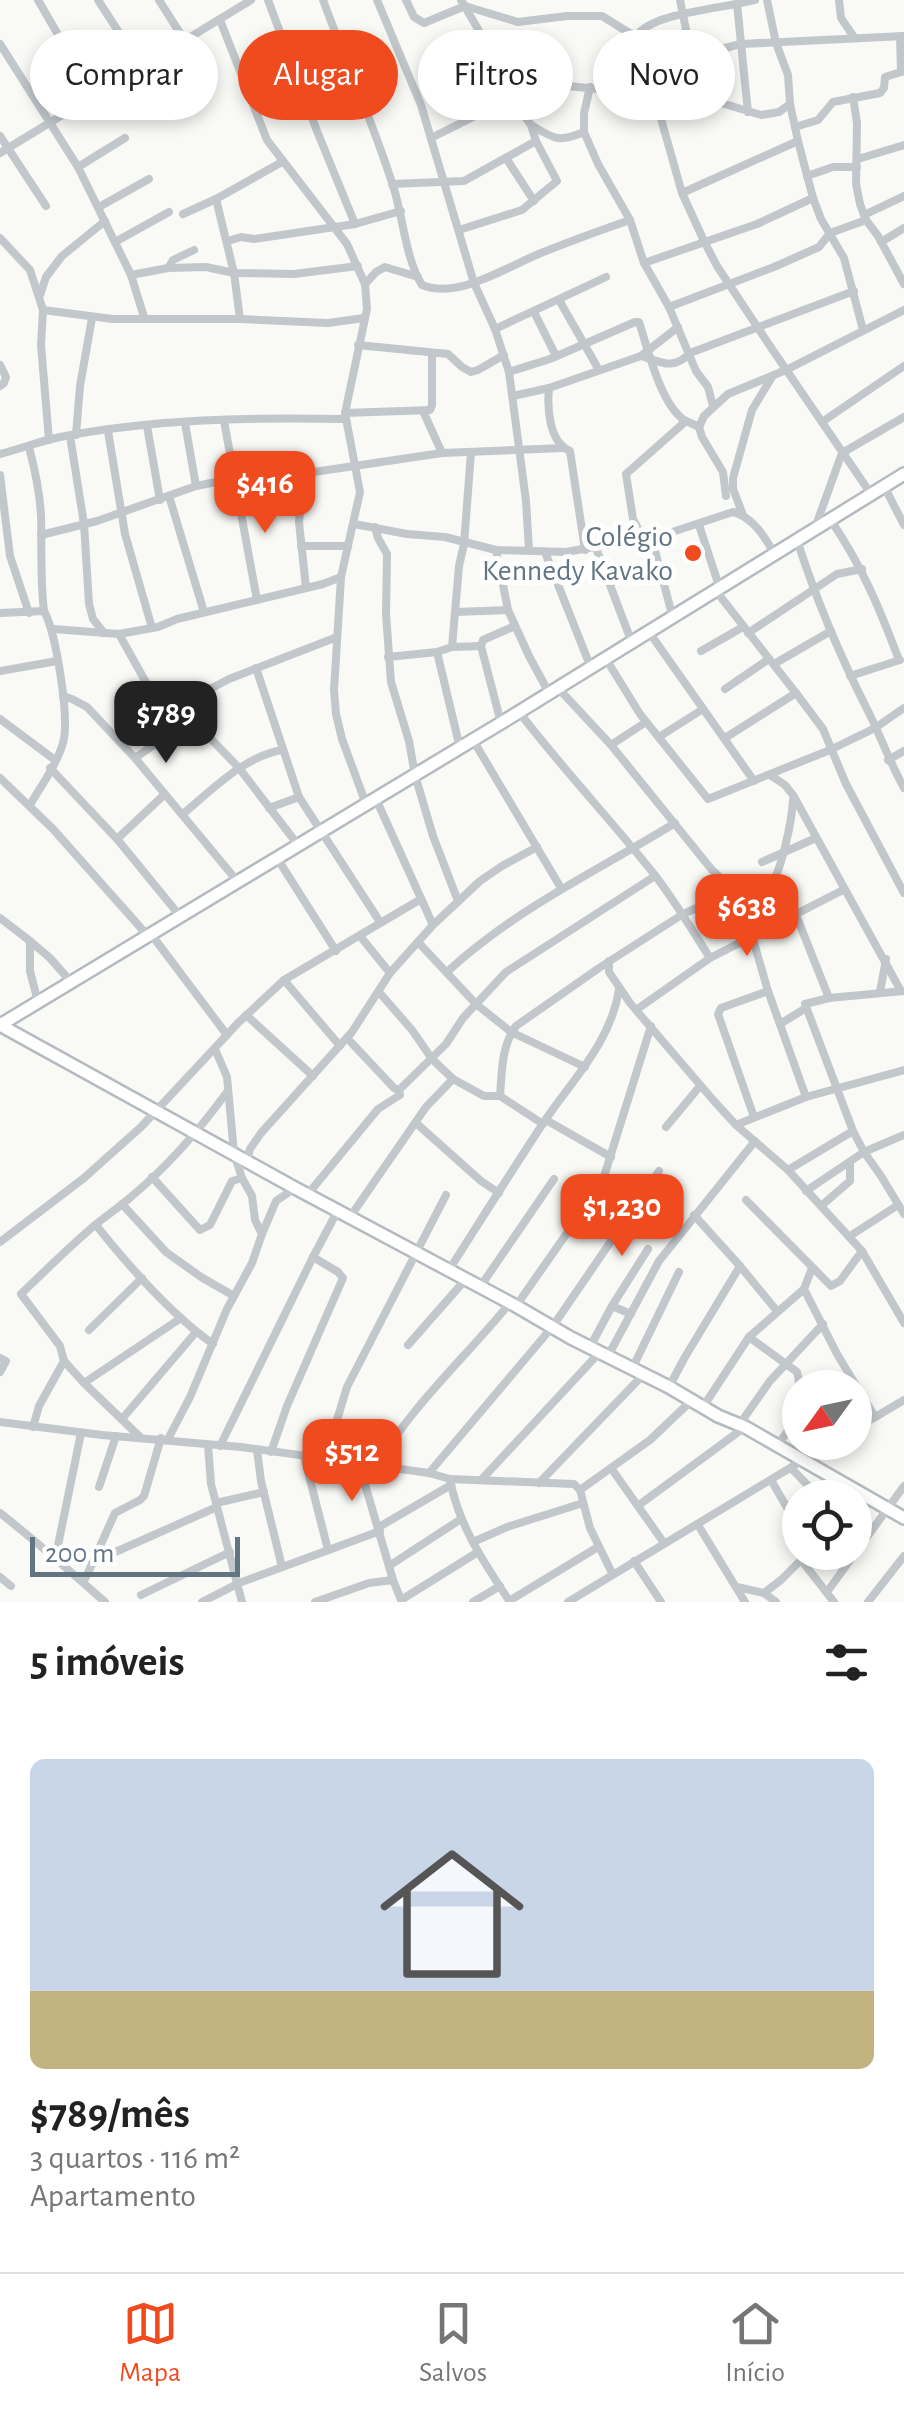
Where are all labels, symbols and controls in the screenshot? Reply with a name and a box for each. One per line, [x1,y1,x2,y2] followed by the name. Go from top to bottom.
[30,30,218,120] chip: Comprar
[238,30,398,120] chip: Alugar
[418,30,573,120] chip: Filtros
[593,30,735,120] chip: Novo
[206,451,324,536] pin: $416
[236,467,294,499] text: $416
[482,522,673,586] place label: Colégio Kennedy Kavako
[682,542,704,564] marker: Colégio Kennedy Kavako
[107,681,225,766] pin: $789
[136,697,196,729] text: $789
[688,874,806,959] pin: $638
[717,890,777,922] text: $638
[541,1174,703,1259] pin: $1,230
[583,1190,661,1222] text: $1,230
[782,1370,872,1460] north arrow
[782,1370,872,1570] map controls
[293,1419,411,1504] pin: $512
[325,1435,379,1467] text: $512
[782,1480,872,1570] button: locate
[30,1532,240,1576] scale bar
[45,1540,114,1568] text: 200 m
[819,1635,874,1690] icon: filters
[30,1641,185,1683] text: 5 imóveis
[362,1824,542,2004] icon: home
[30,2093,190,2135] text: $789/mês
[30,2142,240,2174] text: 3 quartos · 116 m²
[30,2180,196,2212] text: Apartamento
[119,2296,181,2390] tab: Mapa
[419,2296,487,2390] tab: Salvos
[725,2296,785,2390] tab: Início

